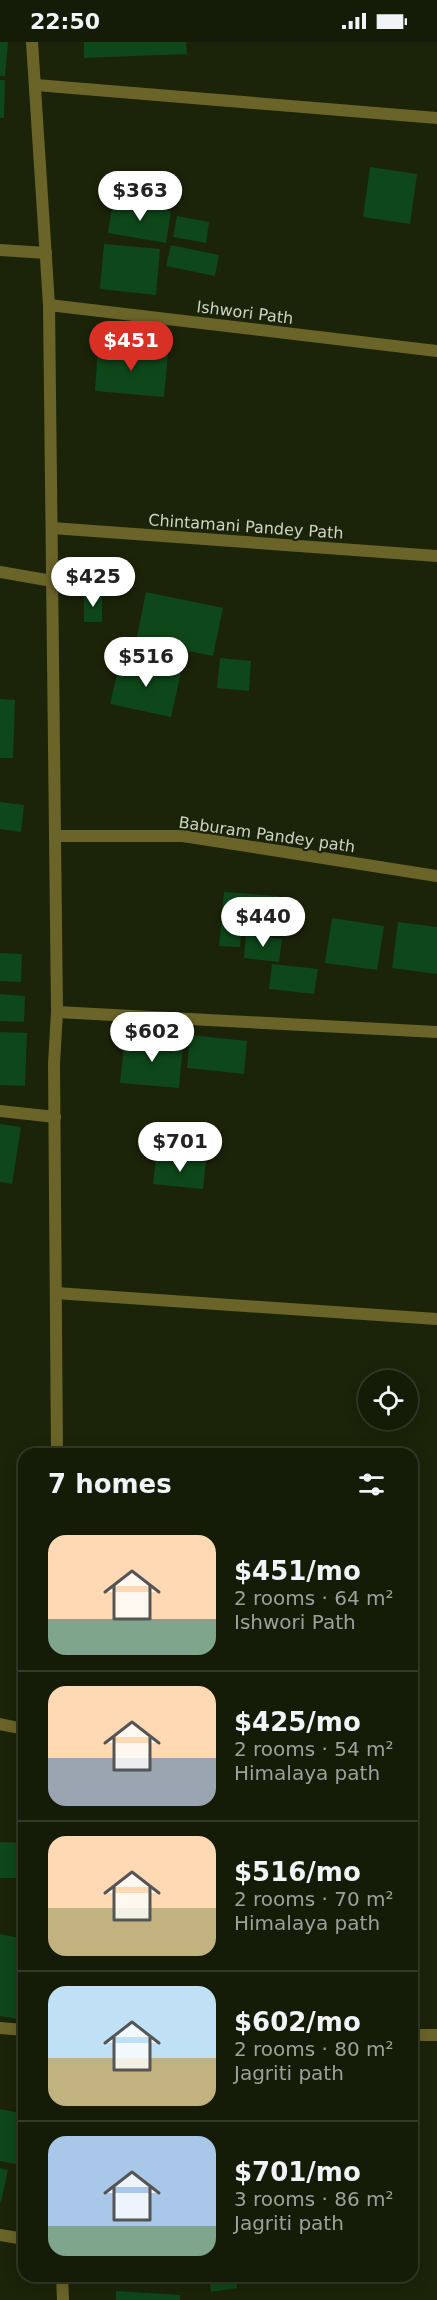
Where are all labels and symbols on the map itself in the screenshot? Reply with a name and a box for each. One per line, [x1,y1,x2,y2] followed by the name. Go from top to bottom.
[104,171,176,222] pin: $363
[195,297,294,328] street label: Ishwori Path
[95,321,167,372] pin: $451
[148,510,344,543] street label: Chintamani Pandey Path
[57,557,129,608] pin: $425
[110,637,182,688] pin: $516
[178,813,356,856] street label: Baburam Pandey path
[227,897,299,948] pin: $440
[116,1012,188,1063] pin: $602
[144,1122,216,1173] pin: $701

